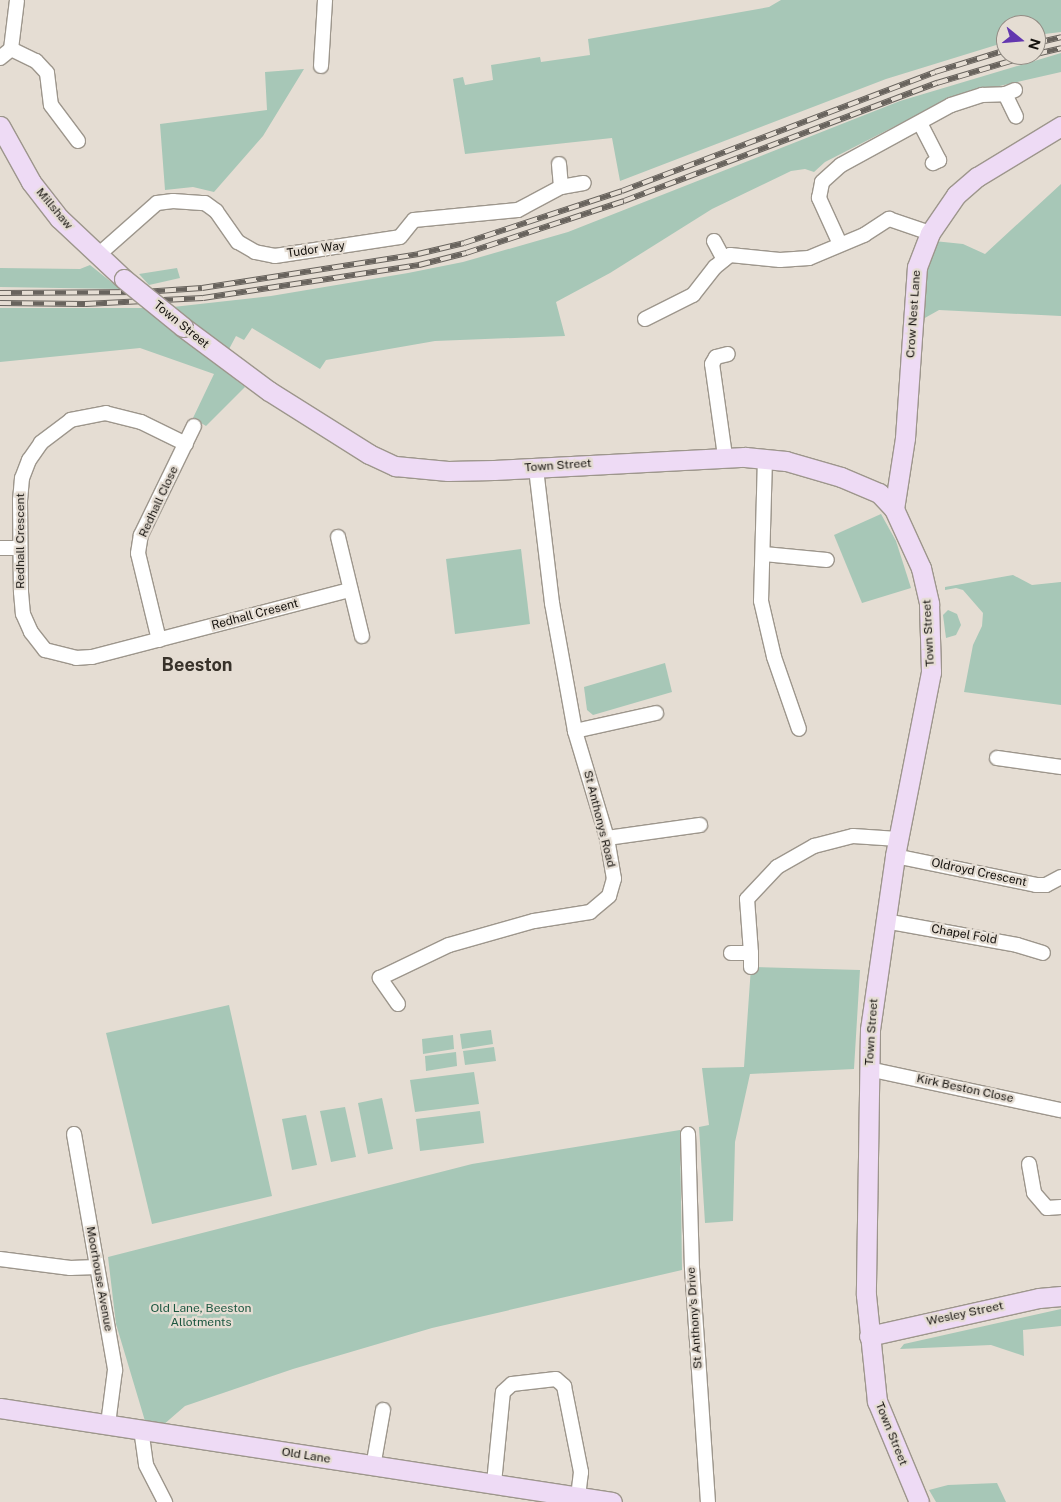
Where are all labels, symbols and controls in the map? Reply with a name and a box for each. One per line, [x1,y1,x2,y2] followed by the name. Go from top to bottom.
[996,15,1046,65] north arrow
[1025,37,1044,52] text: N
[33,185,75,233] street label: Millshaw
[286,239,346,261] street label: Tudor Way
[904,270,924,358] street label: Crow Nest Lane
[150,298,212,352] street label: Town Street
[524,456,592,476] street label: Town Street
[136,464,182,540] street label: Redhall Close
[14,493,28,589] street label: Redhall Crescent
[210,596,300,634] street label: Redhall Cresent
[920,599,938,667] street label: Town Street
[162,654,232,676] district label: Beeston
[580,769,618,869] street label: St Anthonys Road
[930,856,1028,890] street label: Oldroyd Crescent
[930,922,998,948] street label: Chapel Fold
[862,998,882,1066] street label: Town Street
[915,1072,1015,1106] street label: Kirk Beston Close
[83,1225,115,1333] street label: Moorhouse Avenue
[684,1267,706,1369] street label: St Anthony's Drive
[925,1299,1005,1329] street label: Wesley Street
[151,1302,251,1330] park label: Old Lane, Beeston Allotments
[872,1400,910,1468] street label: Town Street
[281,1445,331,1467] street label: Old Lane

